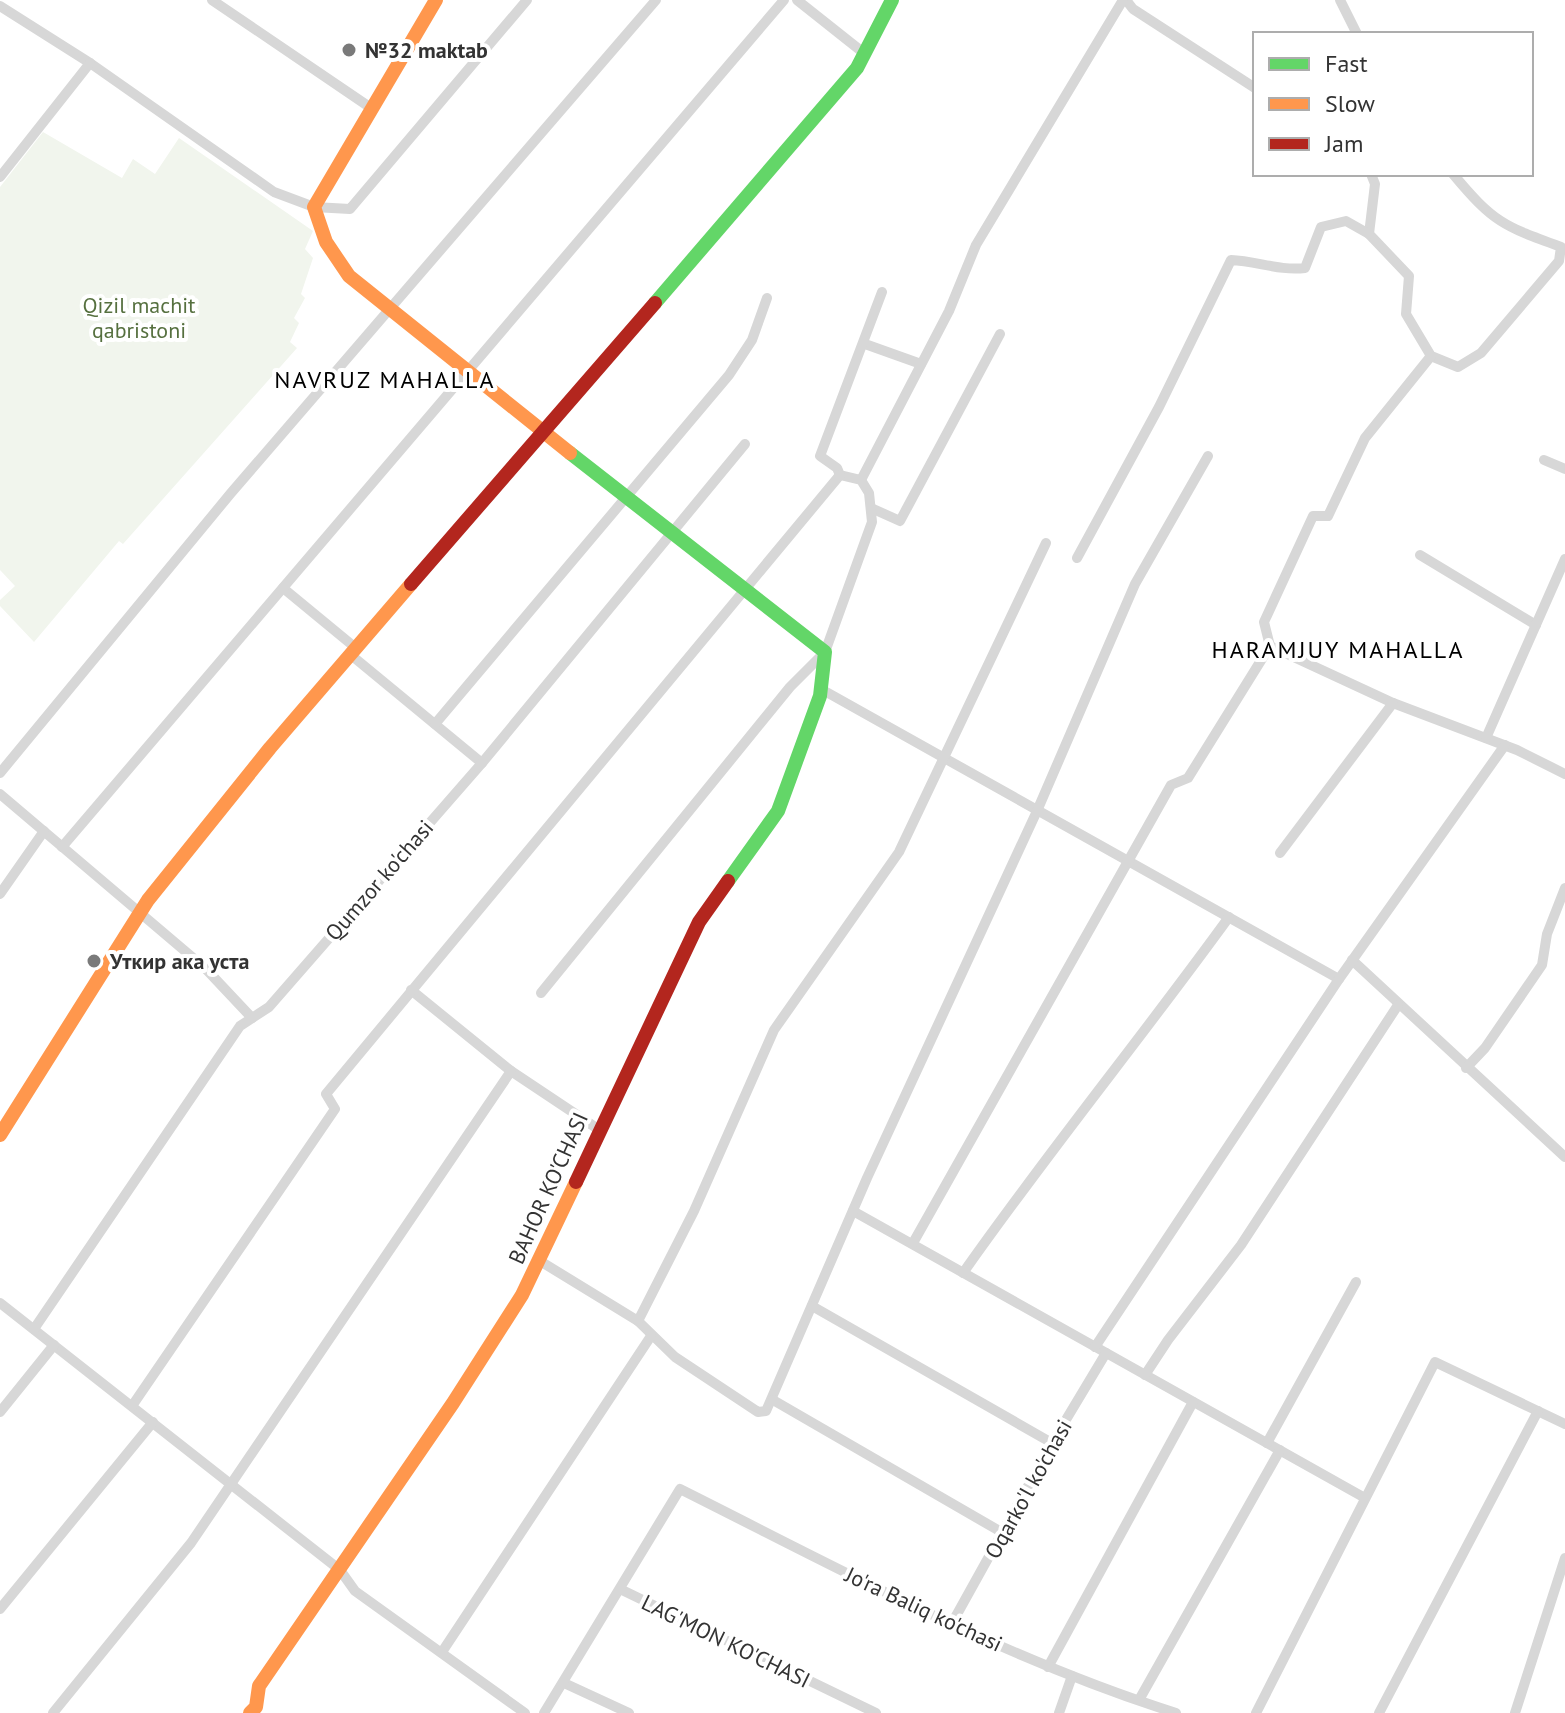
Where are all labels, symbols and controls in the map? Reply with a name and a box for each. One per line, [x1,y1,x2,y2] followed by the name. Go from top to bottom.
[1253,32,1533,176] legend
[365,36,488,64] place label: №32 maktab
[340,41,358,59] marker: №32 maktab
[1325,48,1368,79] text: Fast
[1325,88,1375,119] text: Slow
[1324,128,1363,159] text: Jam
[82,291,196,344] park label: Qizil machit qabristoni
[274,364,496,395] district label: NAVRUZ MAHALLA
[1212,634,1464,665] district label: HARAMJUY MAHALLA
[319,814,439,946] street label: Qumzor ko'chasi
[109,947,249,975] place label: Уткир ака уста
[85,952,103,970] marker: Уткир ака уста
[502,1108,594,1268] street label: BAHOR KO'CHASI
[978,1415,1078,1563] street label: Oqarko'l ko'chasi
[840,1560,1007,1658] street label: Jo'ra Baliq ko'chasi
[637,1588,815,1694] street label: LAG'MON KO'CHASI

